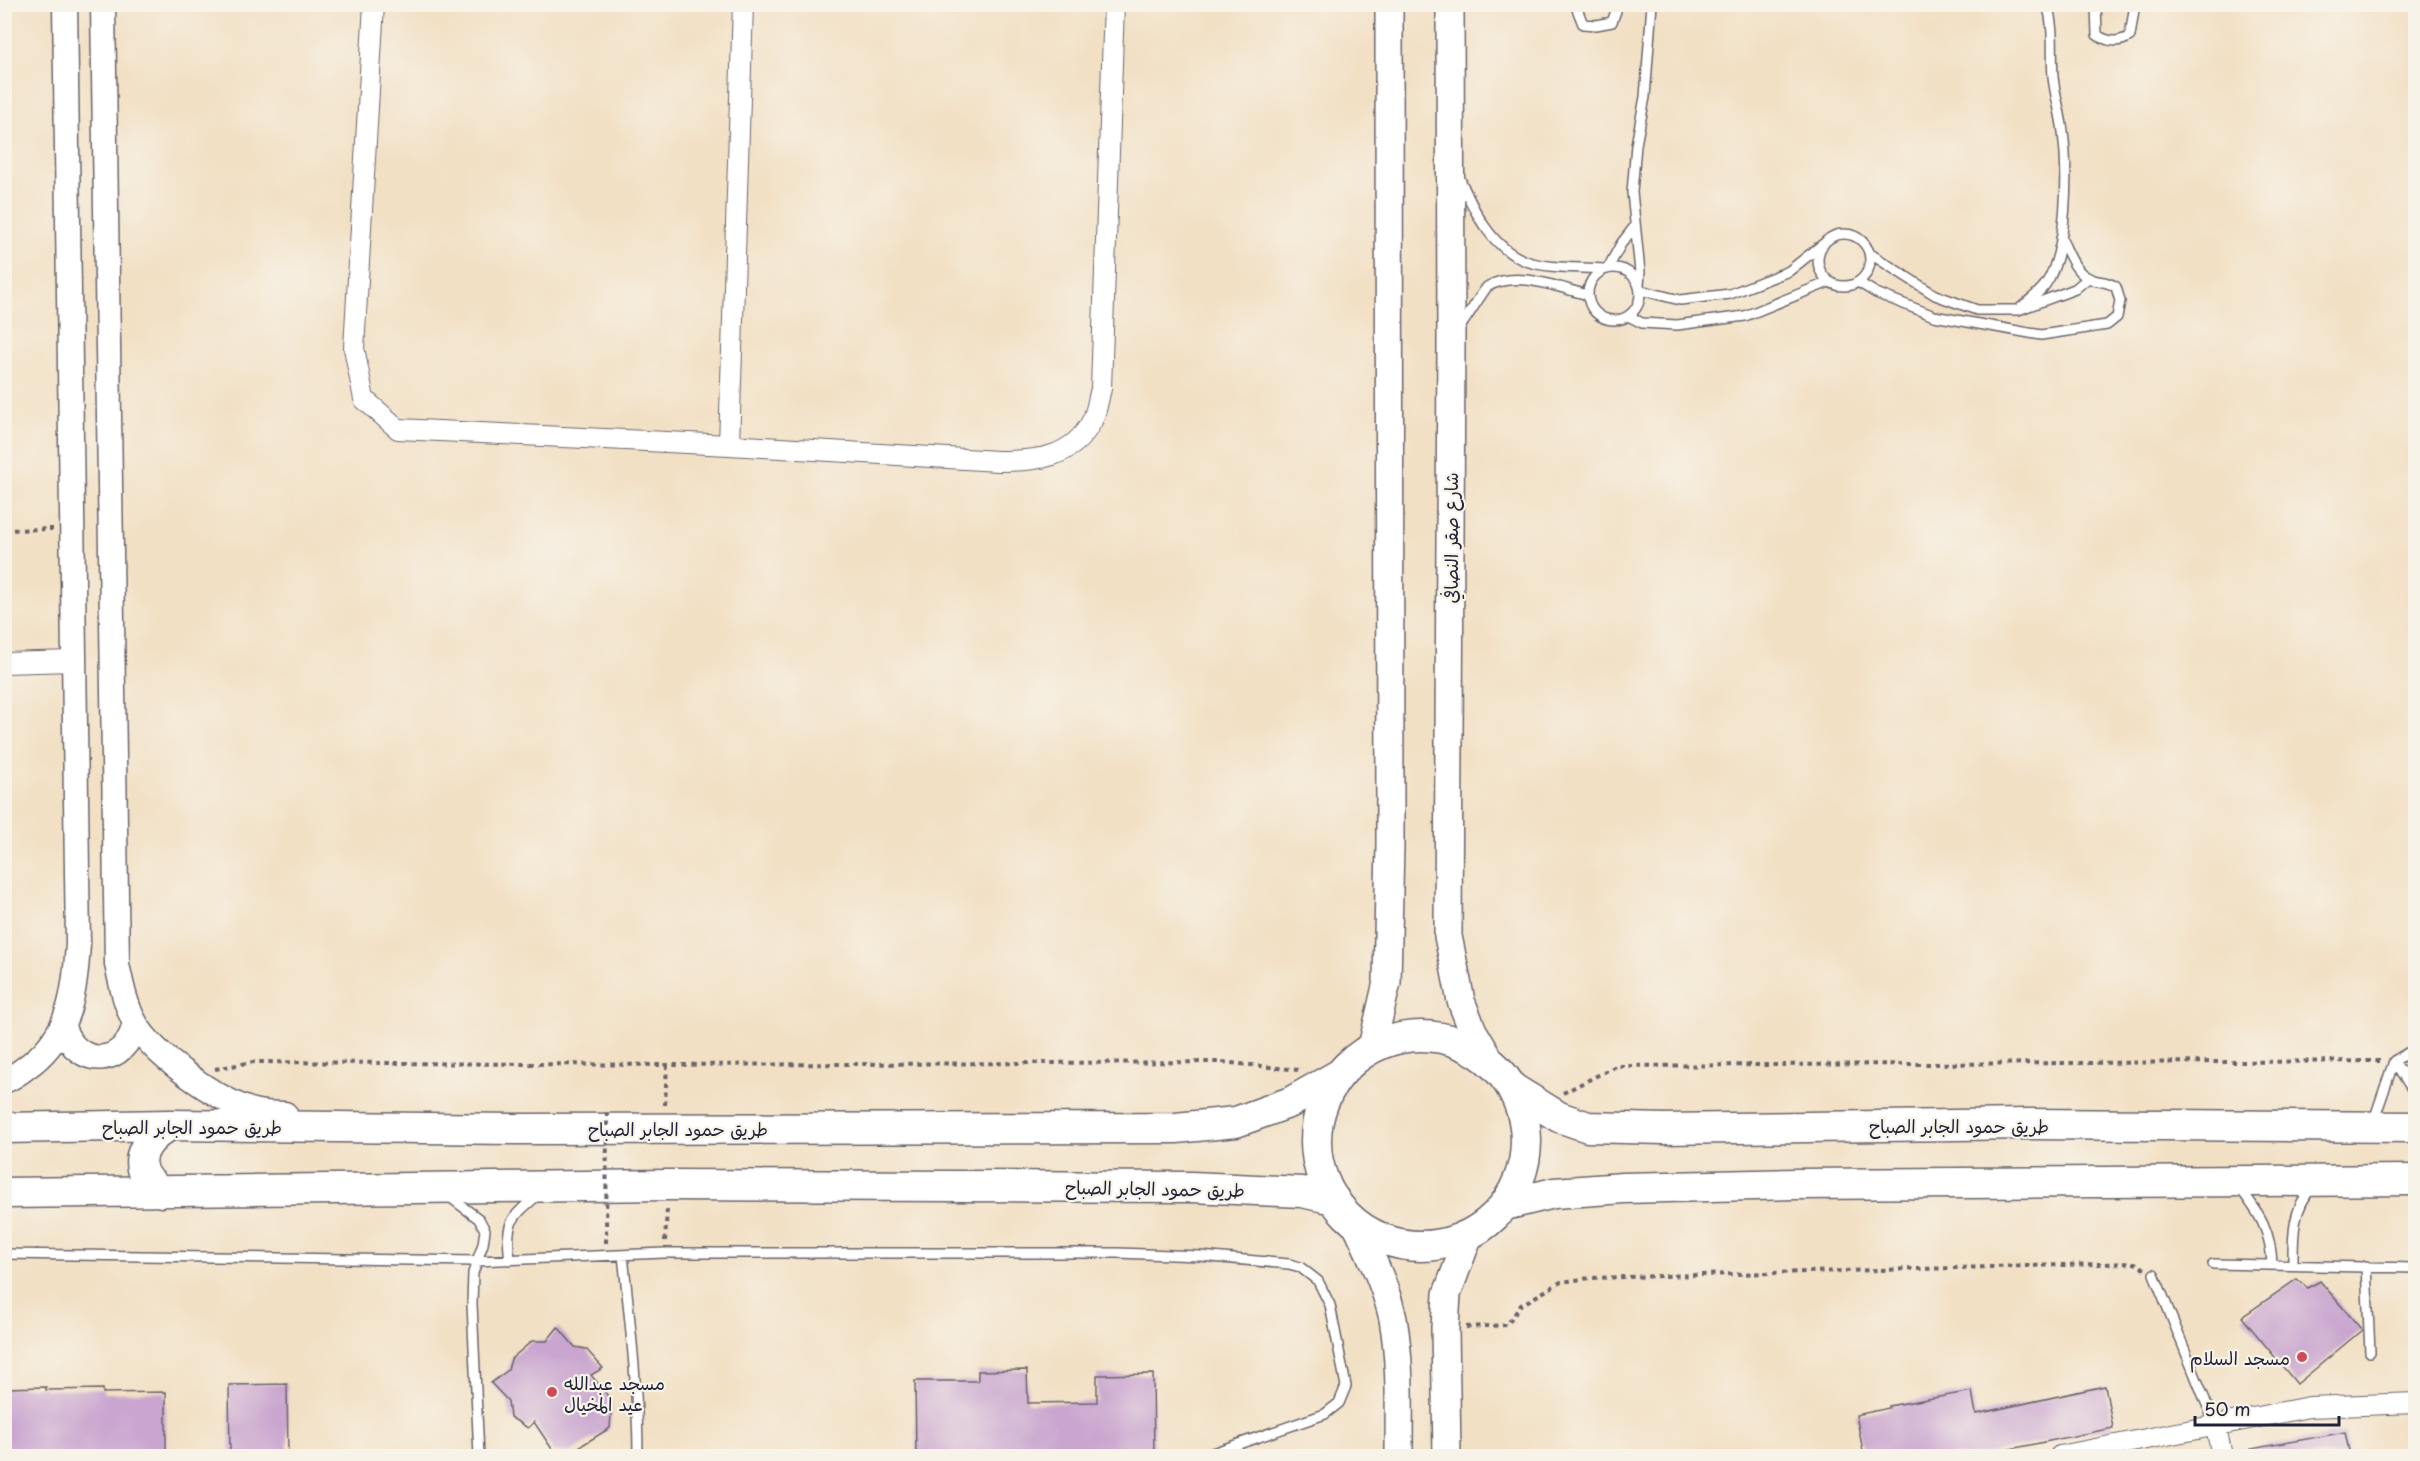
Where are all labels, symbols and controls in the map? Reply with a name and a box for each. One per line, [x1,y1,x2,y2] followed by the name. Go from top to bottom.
[1437,472,1465,604] street label: شارع صقر النصافي
[1869,1112,2049,1139] street label: طريق حمود الجابر الصباح
[102,1113,282,1140] street label: طريق حمود الجابر الصباح
[588,1115,768,1142] street label: طريق حمود الجابر الصباح
[1065,1173,1245,1203] street label: طريق حمود الجابر الصباح
[2190,1344,2290,1373] place label: مسجد السلام
[2295,1350,2309,1364] marker: مسجد السلام
[564,1369,665,1417] place label: مسجد عبدالله عيد المخيال
[545,1385,559,1399] marker: مسجد عبدالله عيد المخيال
[2195,1389,2339,1427] scale bar
[2204,1395,2251,1422] text: 50 m

